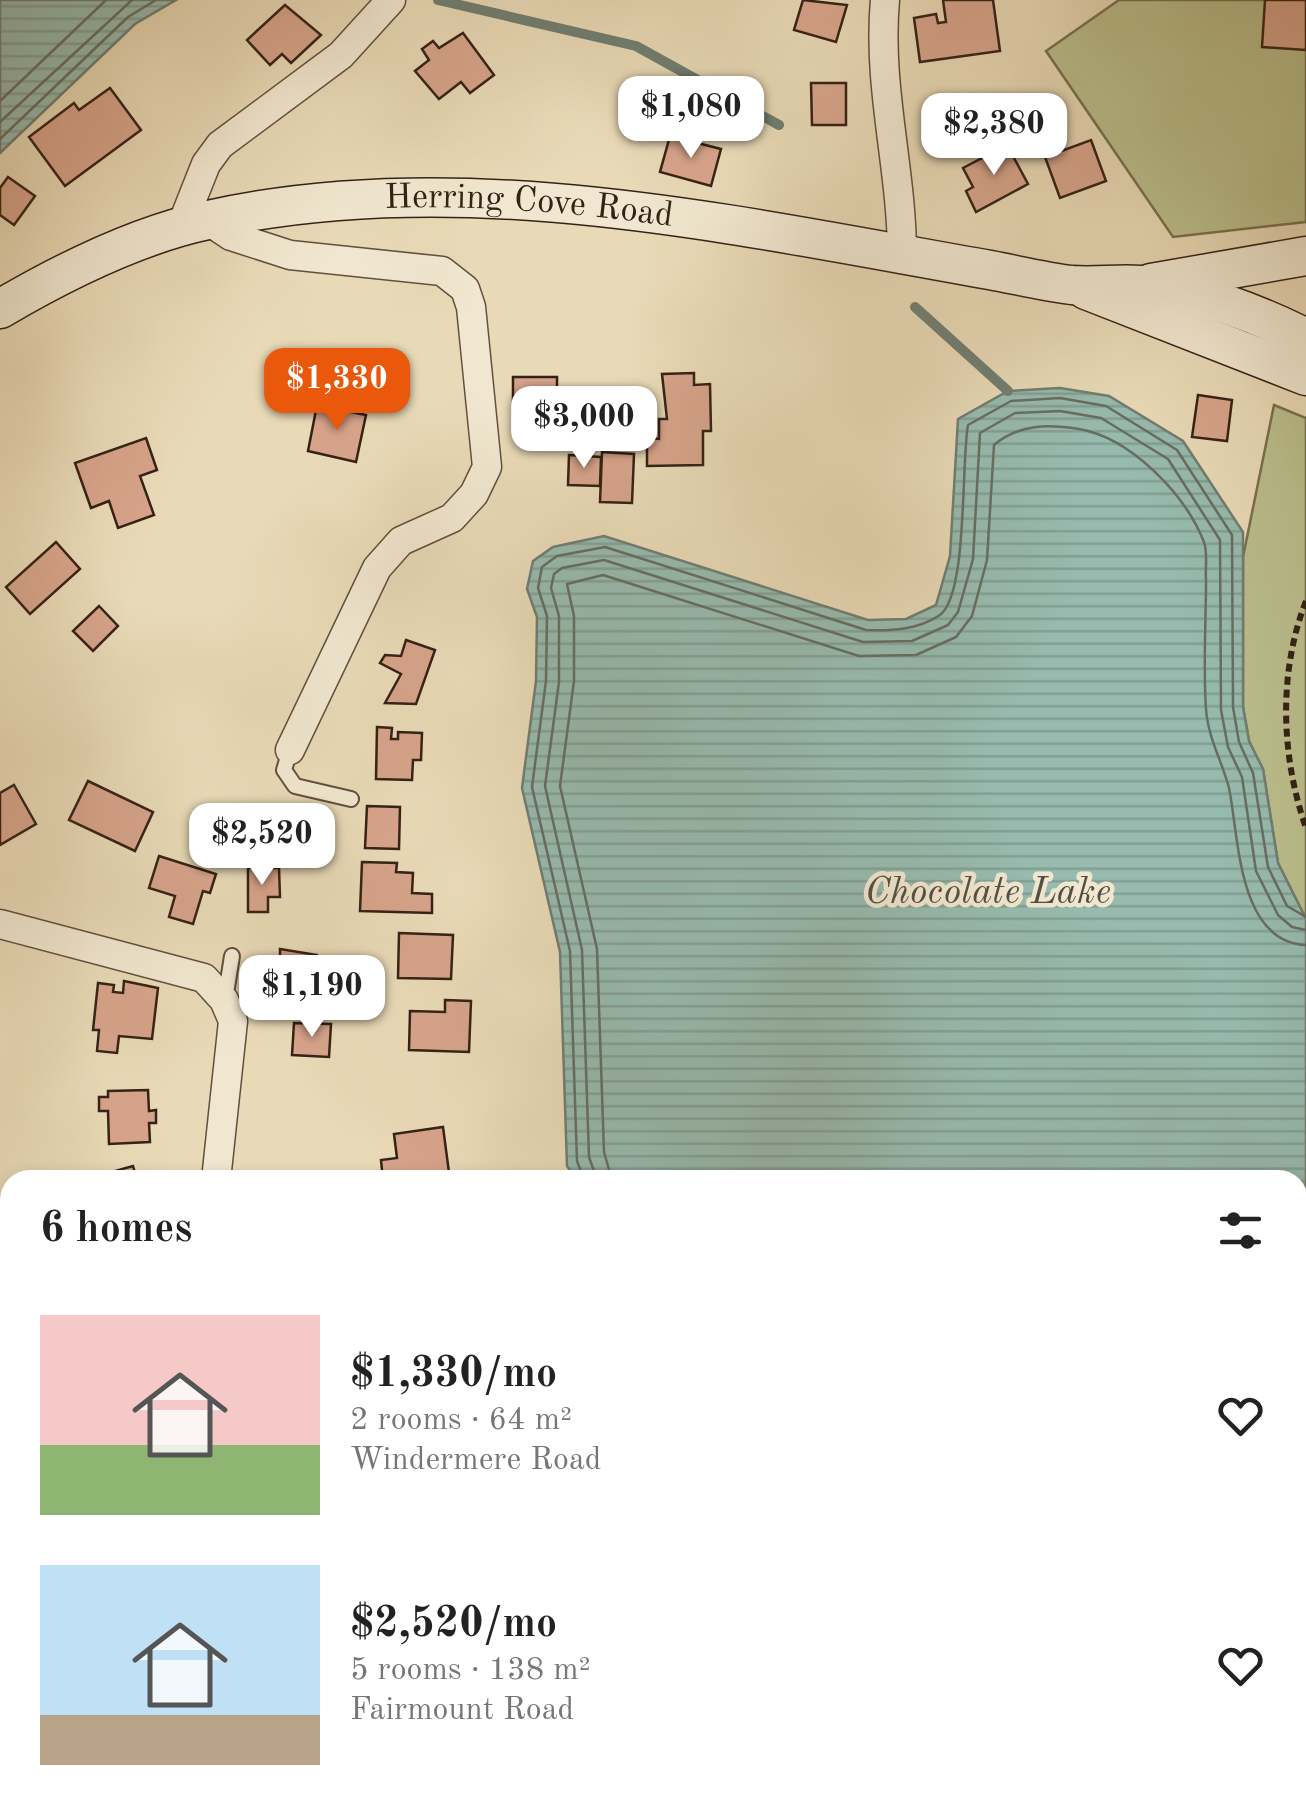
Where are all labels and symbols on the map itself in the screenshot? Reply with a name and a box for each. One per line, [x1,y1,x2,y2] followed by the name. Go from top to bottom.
[610,76,772,161] pin: $1,080
[913,93,1075,178] pin: $2,380
[384,180,675,233] street label: Herring Cove Road
[256,348,418,433] pin: $1,330
[503,386,665,471] pin: $3,000
[181,803,343,888] pin: $2,520
[865,874,1111,912] water label: Chocolate Lake
[231,955,393,1040] pin: $1,190

